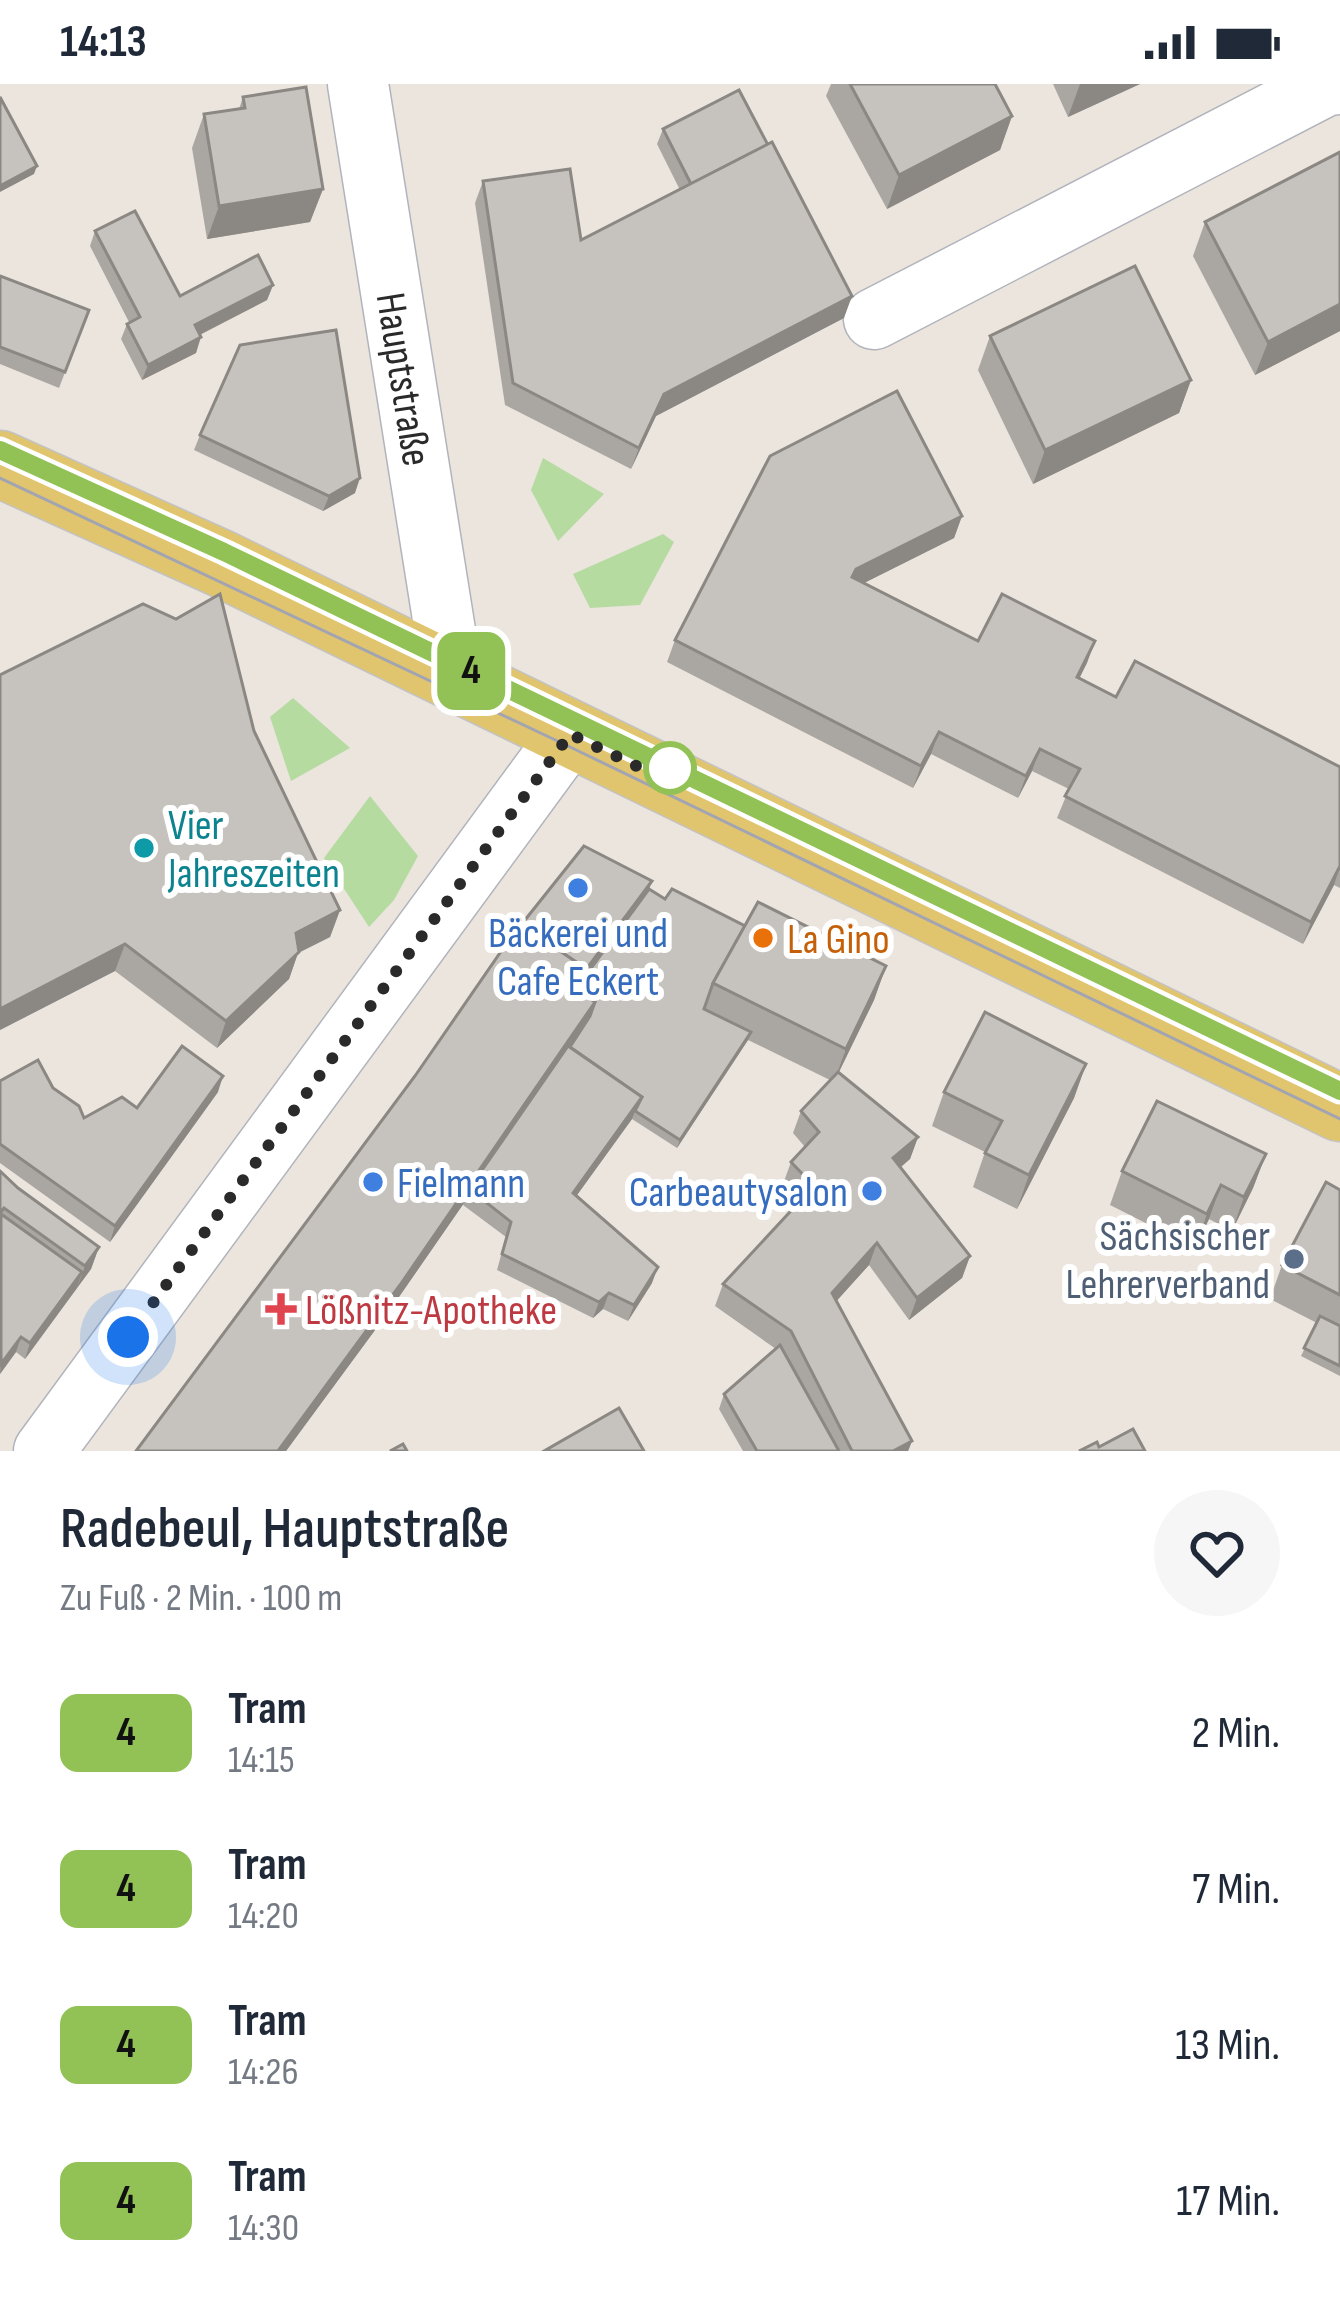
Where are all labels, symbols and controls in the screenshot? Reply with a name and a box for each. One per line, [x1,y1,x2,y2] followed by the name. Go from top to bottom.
[60,15,147,70] text: 14:13
[364,289,441,470] street label: Hauptstraße
[432,632,510,710] line badge: 4
[461,645,481,696] text: 4
[645,743,695,793] unlabelled marker
[167,801,340,900] place label: Vier Jahreszeiten
[131,835,157,861] marker: Vier Jahreszeiten
[565,875,591,901] marker: Bäckerei und Cafe Eckert
[488,909,668,1008] place label: Bäckerei und Cafe Eckert
[787,915,890,966] place label: La Gino
[750,925,776,951] marker: La Gino
[397,1159,525,1210] place label: Fielmann
[629,1168,848,1219] place label: Carbeautysalon
[360,1169,386,1195] marker: Fielmann
[859,1178,885,1204] marker: Carbeautysalon
[1066,1212,1270,1311] place label: Sächsischer Lehrerverband
[1281,1246,1307,1272] marker: Sächsischer Lehrerverband
[305,1286,557,1337] place label: Lößnitz-Apotheke
[268,1296,294,1322] marker: Lößnitz-Apotheke
[98,1307,158,1367] your location
[1154,1490,1280,1616] button: heart
[60,1496,509,1564] text: Radebeul, Hauptstraße
[60,1575,342,1622] text: Zu Fuß · 2 Min. · 100 m
[228,1682,307,1737] text: Tram
[1191,1706,1280,1761] text: 2 Min.
[116,1707,136,1758] text: 4
[228,1737,295,1784] text: 14:15
[228,1838,307,1893] text: Tram
[1192,1862,1280,1917] text: 7 Min.
[116,1863,136,1914] text: 4
[228,1893,299,1940] text: 14:20
[228,1994,307,2049] text: Tram
[1175,2018,1280,2073] text: 13 Min.
[116,2019,136,2070] text: 4
[228,2049,298,2096] text: 14:26
[228,2150,307,2205] text: Tram
[1176,2174,1280,2229] text: 17 Min.
[116,2175,136,2226] text: 4
[228,2205,299,2252] text: 14:30

